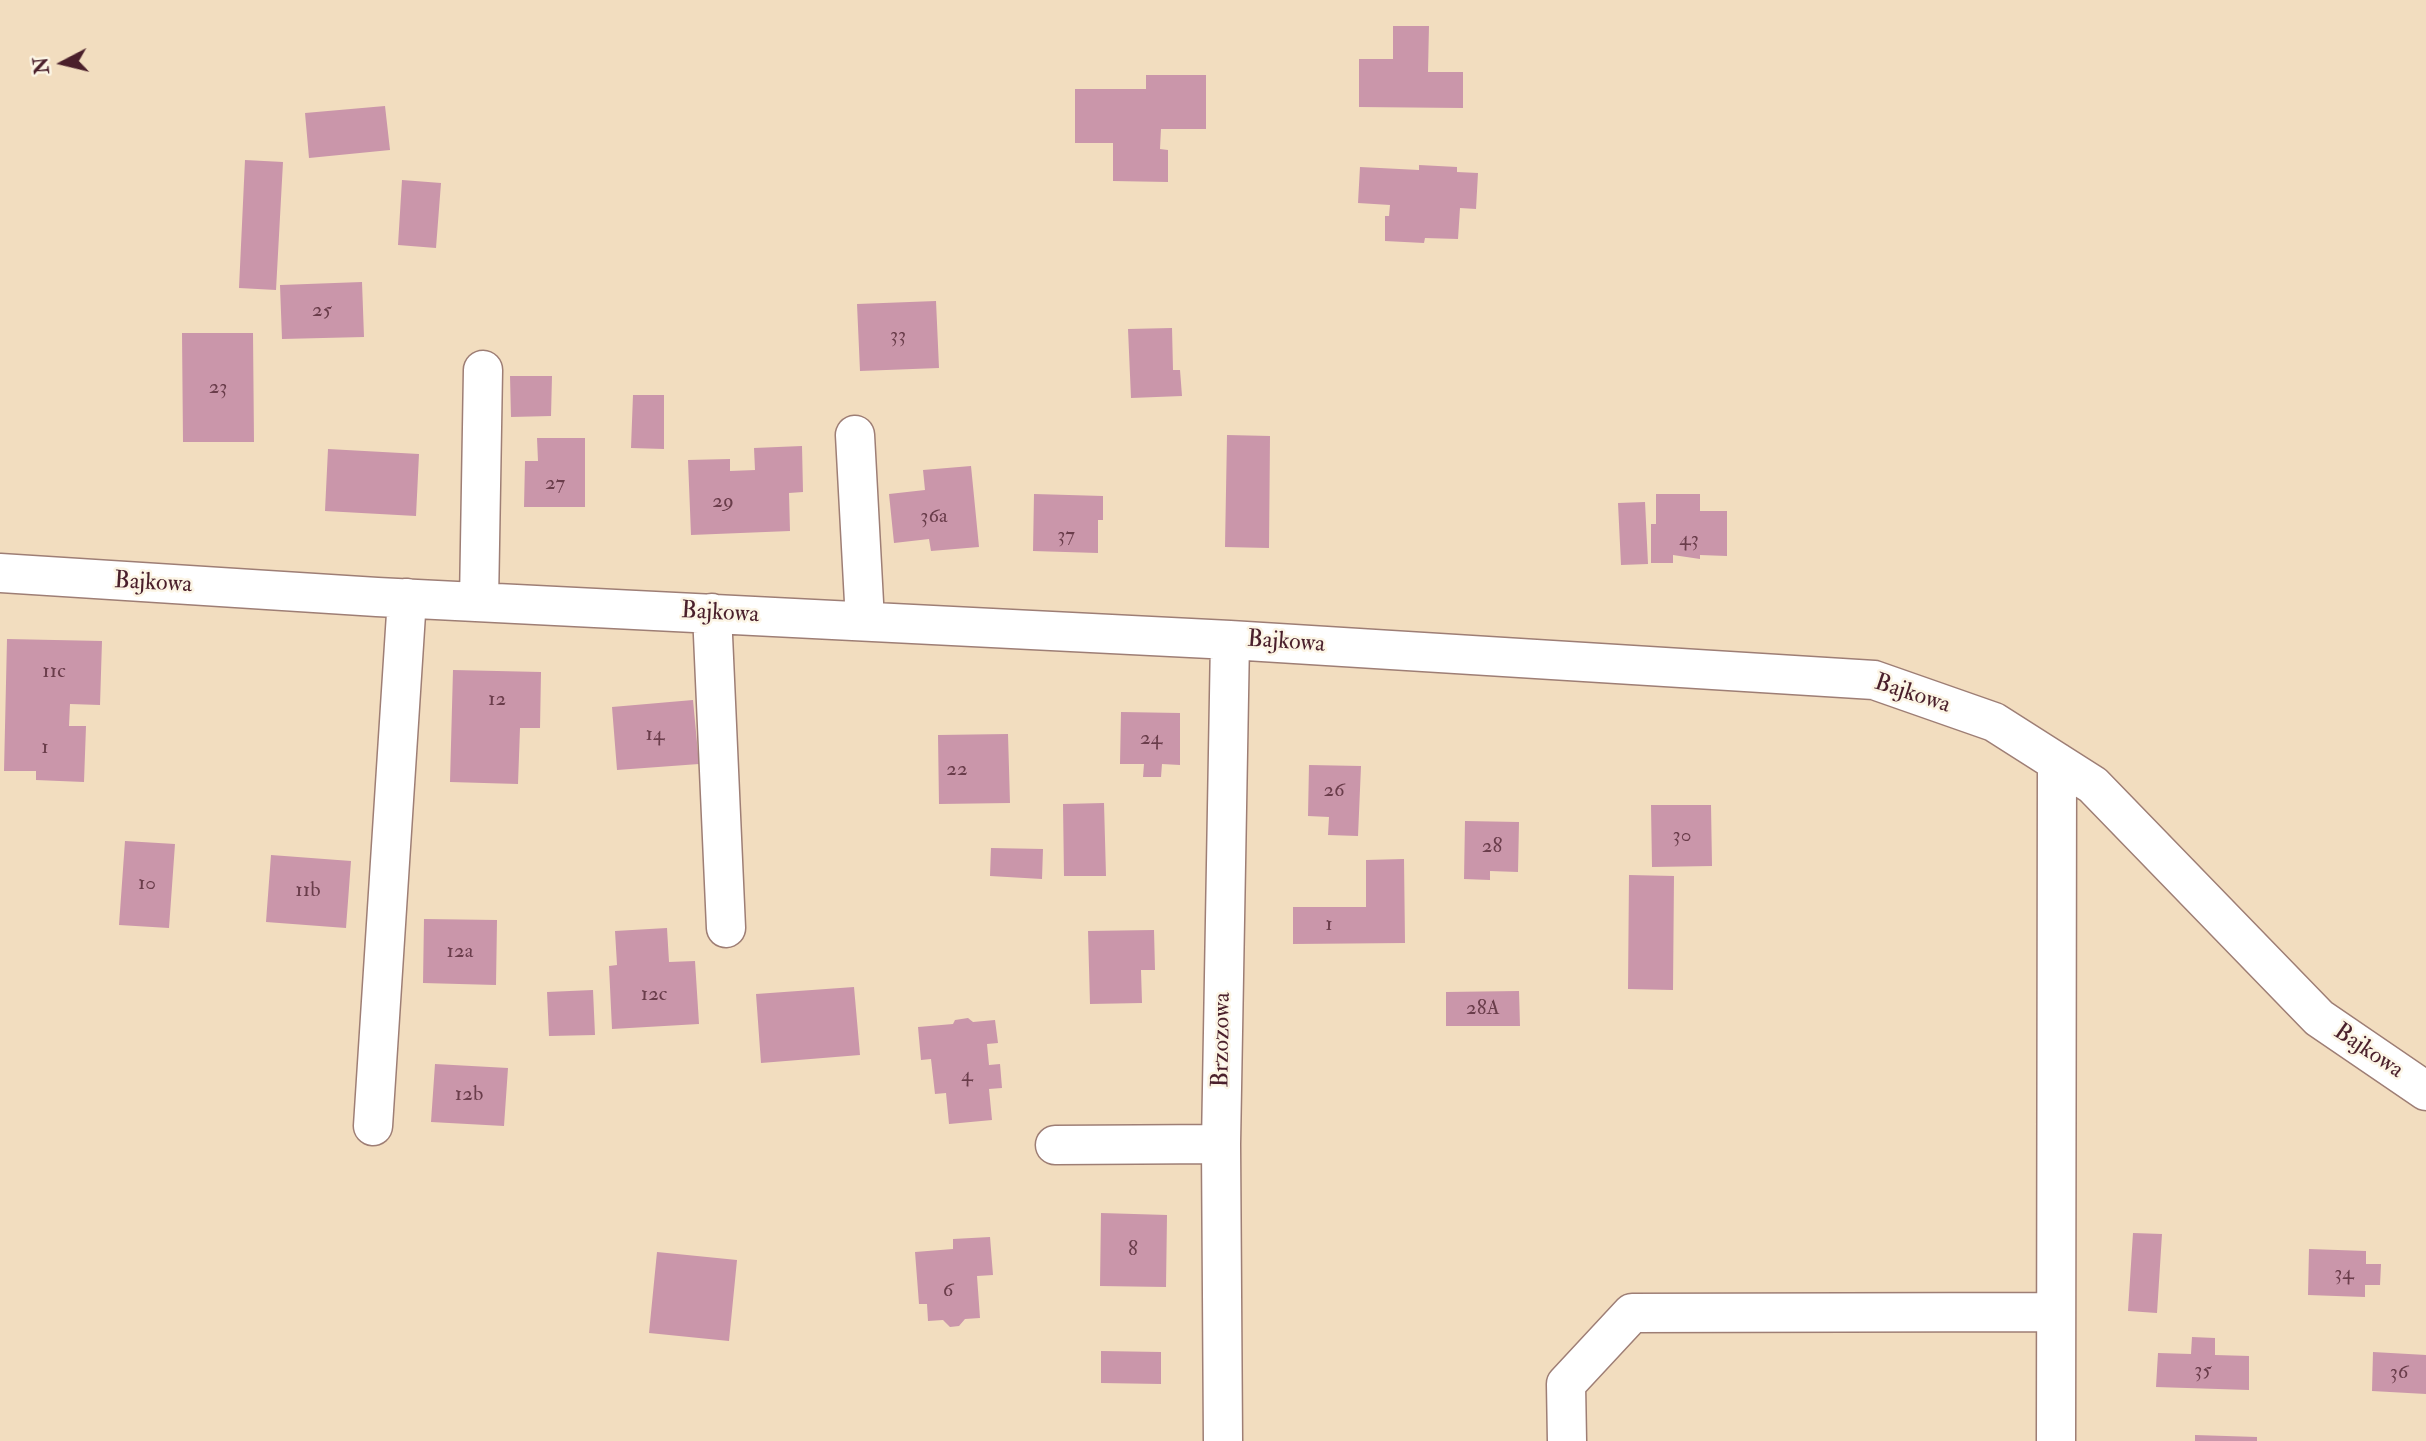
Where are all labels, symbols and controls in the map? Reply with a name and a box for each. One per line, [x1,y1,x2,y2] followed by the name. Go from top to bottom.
[28,28,98,98] north arrow
[29,56,55,75] text: N
[312,298,332,324] house number: 25
[890,323,906,349] house number: 33
[209,375,227,401] house number: 23
[545,471,565,497] house number: 27
[712,489,734,515] house number: 29
[920,504,948,530] house number: 36a
[1057,523,1075,549] house number: 37
[1679,527,1699,553] house number: 43
[113,568,193,600] street label: Bajkowa
[680,598,760,630] street label: Bajkowa
[1246,626,1326,660] street label: Bajkowa
[42,659,66,685] house number: 11c
[1870,669,1954,721] street label: Bajkowa
[488,687,506,713] house number: 12
[646,722,664,748] house number: 14
[1140,726,1162,752] house number: 24
[41,735,49,761] house number: 1
[946,757,968,783] house number: 22
[1323,778,1345,804] house number: 26
[1673,823,1691,849] house number: 30
[1482,834,1502,860] house number: 28
[138,871,156,897] house number: 10
[295,878,321,904] house number: 11b
[1325,912,1333,938] house number: 1
[447,939,473,965] house number: 12a
[641,982,667,1008] house number: 12c
[1208,992,1238,1088] street label: Brzozowa
[1466,996,1500,1022] house number: 28A
[2328,1018,2408,1086] street label: Bajkowa
[961,1063,973,1089] house number: 4
[455,1082,483,1108] house number: 12b
[1128,1237,1138,1263] house number: 8
[2334,1261,2354,1287] house number: 34
[943,1278,953,1304] house number: 6
[2194,1358,2212,1384] house number: 35
[2390,1360,2408,1386] house number: 36

